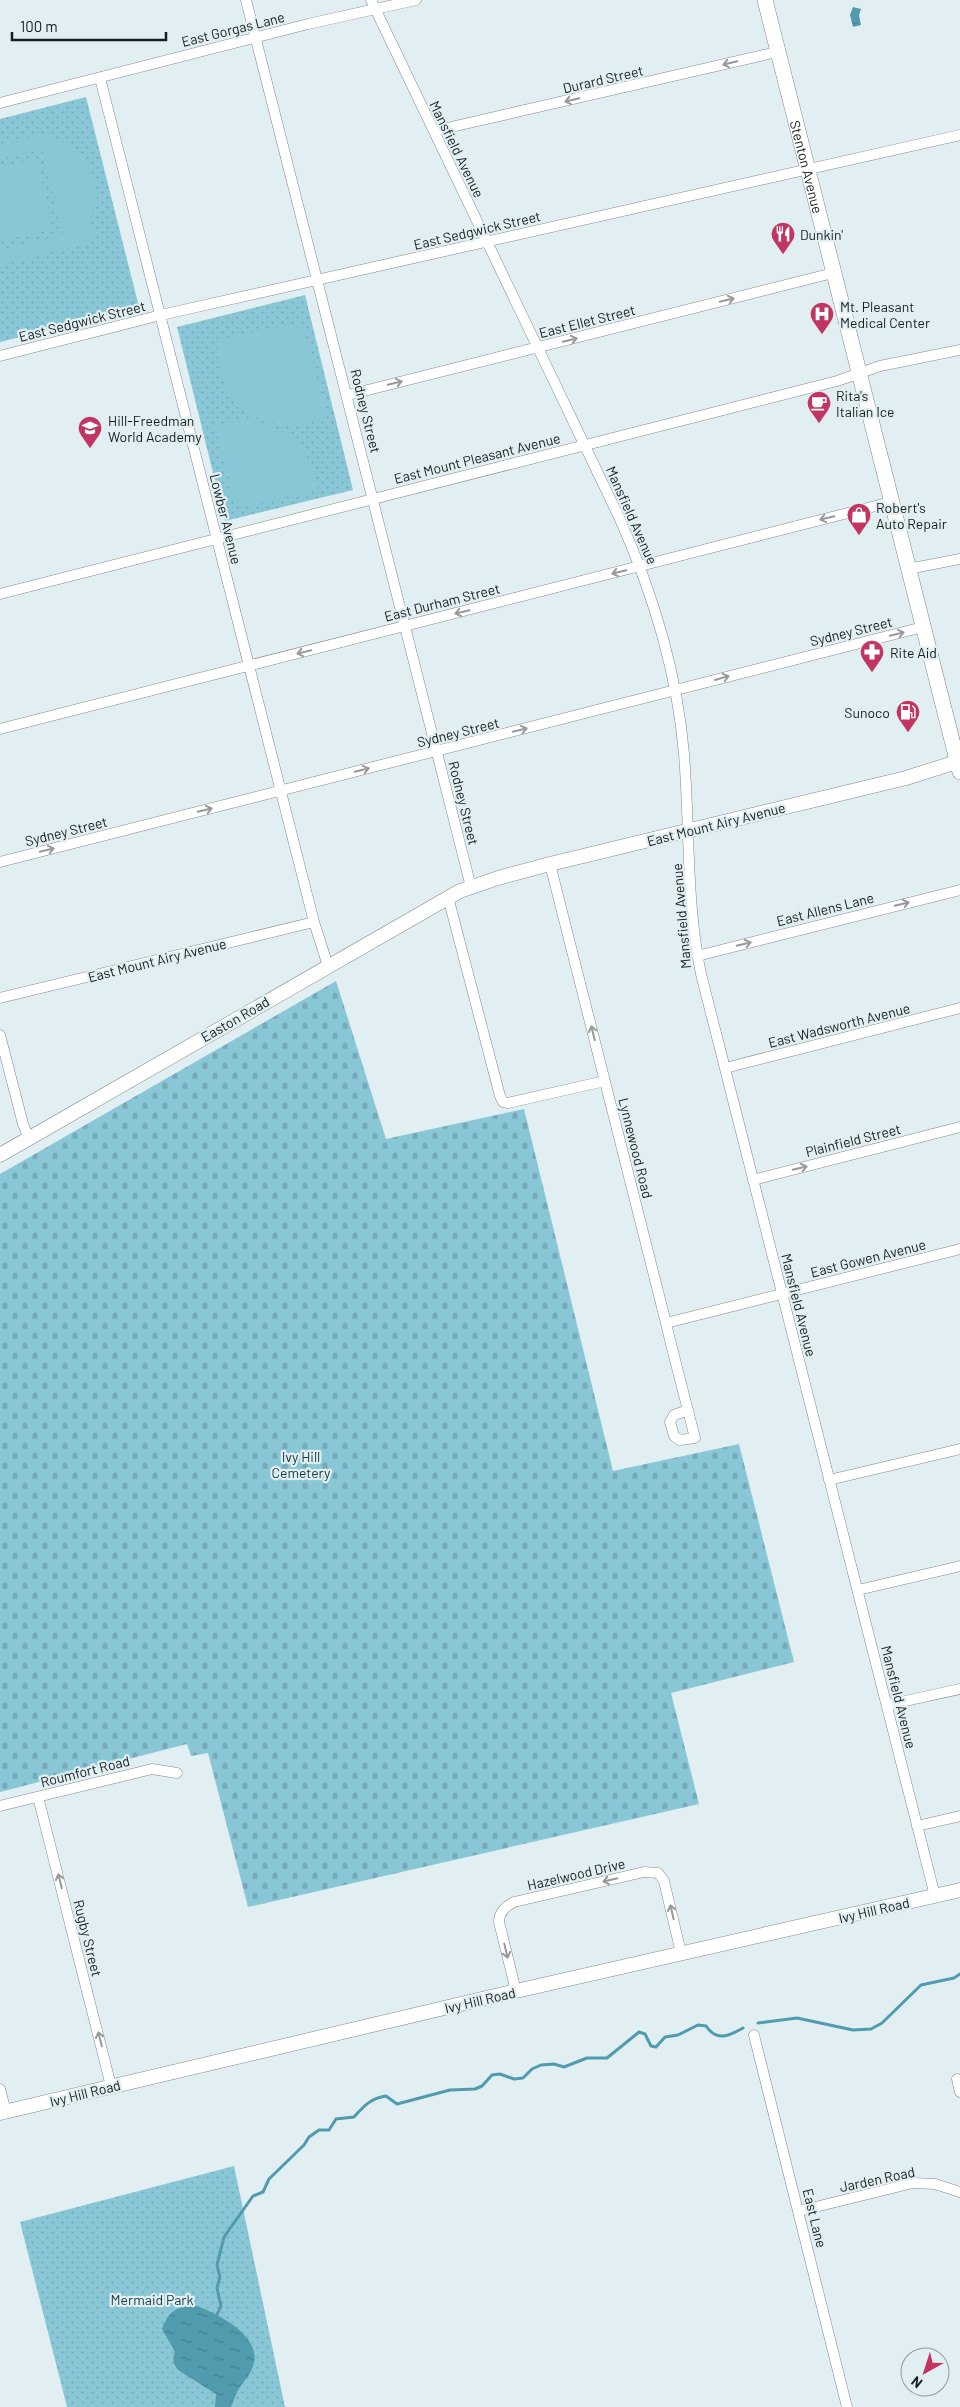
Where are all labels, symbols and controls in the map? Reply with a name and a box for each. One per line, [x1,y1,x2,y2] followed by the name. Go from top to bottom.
[180,8,286,50] street label: East Gorgas Lane
[12,10,166,42] scale bar
[20,17,58,35] text: 100 m
[722,59,738,68] one-way arrow
[561,62,645,96] street label: Durard Street
[564,96,580,105] one-way arrow
[426,98,488,200] street label: Mansfield Avenue
[787,118,827,215] street label: Stenton Avenue
[412,207,542,253] street label: East Sedgwick Street
[770,221,796,255] restaurant icon: Dunkin'
[800,226,843,243] place label: Dunkin'
[719,295,735,304] one-way arrow
[17,297,147,345] street label: East Sedgwick Street
[840,298,930,331] place label: Mt. Pleasant Medical Center
[537,301,637,341] street label: East Ellet Street
[809,301,835,335] hospital icon: Mt. Pleasant Medical Center
[561,334,577,344] one-way arrow
[347,367,385,455] street label: Rodney Street
[387,378,403,387] one-way arrow
[836,387,895,420] place label: Rita's Italian Ice
[806,390,832,424] cafe icon: Rita's Italian Ice
[108,412,202,445] place label: Hill-Freedman World Academy
[77,415,103,449] school or university icon: Hill-Freedman World Academy
[392,429,562,487] street label: East Mount Pleasant Avenue
[603,463,661,567] street label: Mansfield Avenue
[207,472,245,566] street label: Lowber Avenue
[876,499,947,532] place label: Robert's Auto Repair
[846,502,872,536] shop icon: Robert's Auto Repair
[820,514,836,523] one-way arrow
[612,568,628,577] one-way arrow
[382,579,502,625] street label: East Durham Street
[454,608,470,617] one-way arrow
[808,613,894,649] street label: Sydney Street
[888,629,904,638] one-way arrow
[859,639,885,673] pharmacy icon: Rite Aid
[890,644,937,661] place label: Rite Aid
[296,648,312,657] one-way arrow
[714,673,730,682] one-way arrow
[895,699,921,733] fuel station icon: Sunoco
[844,704,890,721] place label: Sunoco
[415,714,501,750] street label: Sydney Street
[511,725,527,734] one-way arrow
[445,759,483,847] street label: Rodney Street
[354,765,370,774] one-way arrow
[645,799,787,849] street label: East Mount Airy Avenue
[196,805,212,814] one-way arrow
[23,813,109,849] street label: Sydney Street
[39,845,55,854] one-way arrow
[668,863,694,969] street label: Mansfield Avenue
[775,889,875,929] street label: East Allens Lane
[893,899,909,908] one-way arrow
[86,935,228,985] street label: East Mount Airy Avenue
[736,939,752,948] one-way arrow
[198,993,272,1045] street label: Easton Road
[766,999,912,1051] street label: East Wadsworth Avenue
[588,1026,597,1042] one-way arrow
[615,1096,657,1200] street label: Lynnewood Road
[804,1120,902,1160] street label: Plainfield Street
[792,1163,808,1172] one-way arrow
[809,1235,927,1281] street label: East Gowen Avenue
[778,1252,820,1358] street label: Mansfield Avenue
[271,1448,331,1481] park label: Ivy Hill Cemetery
[878,1644,920,1750] street label: Mansfield Avenue
[39,1752,131,1790] street label: Roumfort Road
[525,1854,627,1894] street label: Hazelwood Drive
[54,1874,64,1890] one-way arrow
[603,1876,619,1885] one-way arrow
[837,1894,911,1926] street label: Ivy Hill Road
[70,1898,106,1978] street label: Rugby Street
[667,1905,676,1921] one-way arrow
[502,1942,511,1958] one-way arrow
[443,1984,517,2016] street label: Ivy Hill Road
[94,2031,104,2047] one-way arrow
[48,2076,122,2110] street label: Ivy Hill Road
[838,2163,916,2195] street label: Jarden Road
[799,2187,831,2249] street label: East Lane
[111,2291,193,2308] park label: Mermaid Park
[900,2347,950,2397] north arrow
[908,2373,925,2392] text: N

